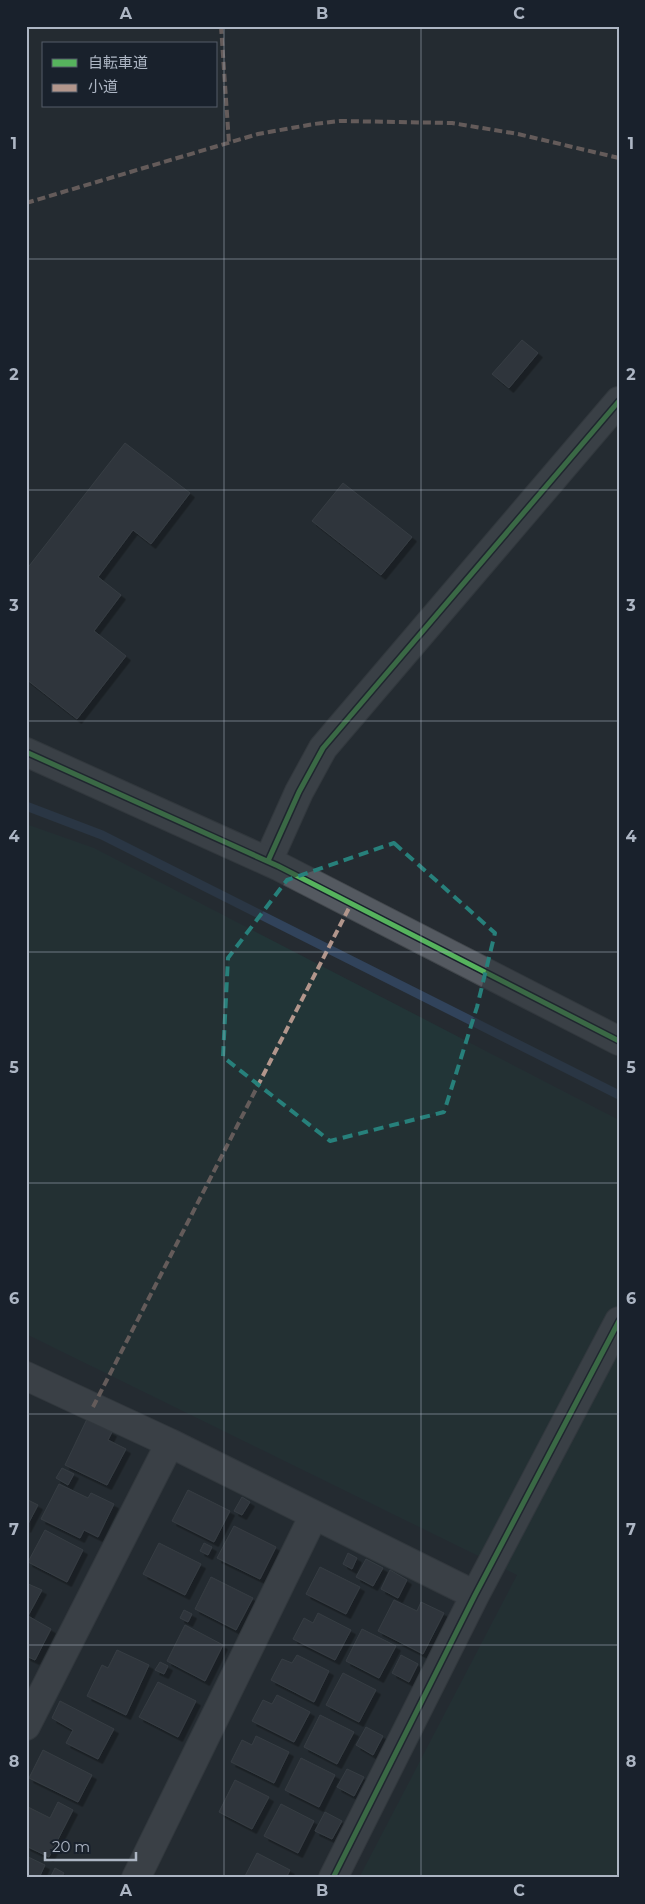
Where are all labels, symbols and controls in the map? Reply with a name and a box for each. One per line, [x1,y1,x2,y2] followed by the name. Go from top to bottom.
[119,4,133,23] text: A
[316,4,328,23] text: B
[513,4,525,23] text: C
[42,42,218,108] legend
[88,53,148,72] text: 自転車道
[88,77,118,96] text: 小道
[11,134,17,153] text: 1
[628,134,634,153] text: 1
[9,365,19,384] text: 2
[626,365,636,384] text: 2
[8,596,19,615] text: 3
[625,596,636,615] text: 3
[8,827,20,846] text: 4
[625,827,637,846] text: 4
[9,1058,19,1077] text: 5
[626,1058,636,1077] text: 5
[9,1289,19,1308] text: 6
[626,1289,636,1308] text: 6
[9,1520,19,1539] text: 7
[626,1520,636,1539] text: 7
[9,1752,19,1771] text: 8
[626,1752,636,1771] text: 8
[45,1829,136,1861] scale bar
[52,1837,90,1856] text: 20 m
[119,1881,133,1900] text: A
[316,1881,328,1900] text: B
[513,1881,525,1900] text: C

